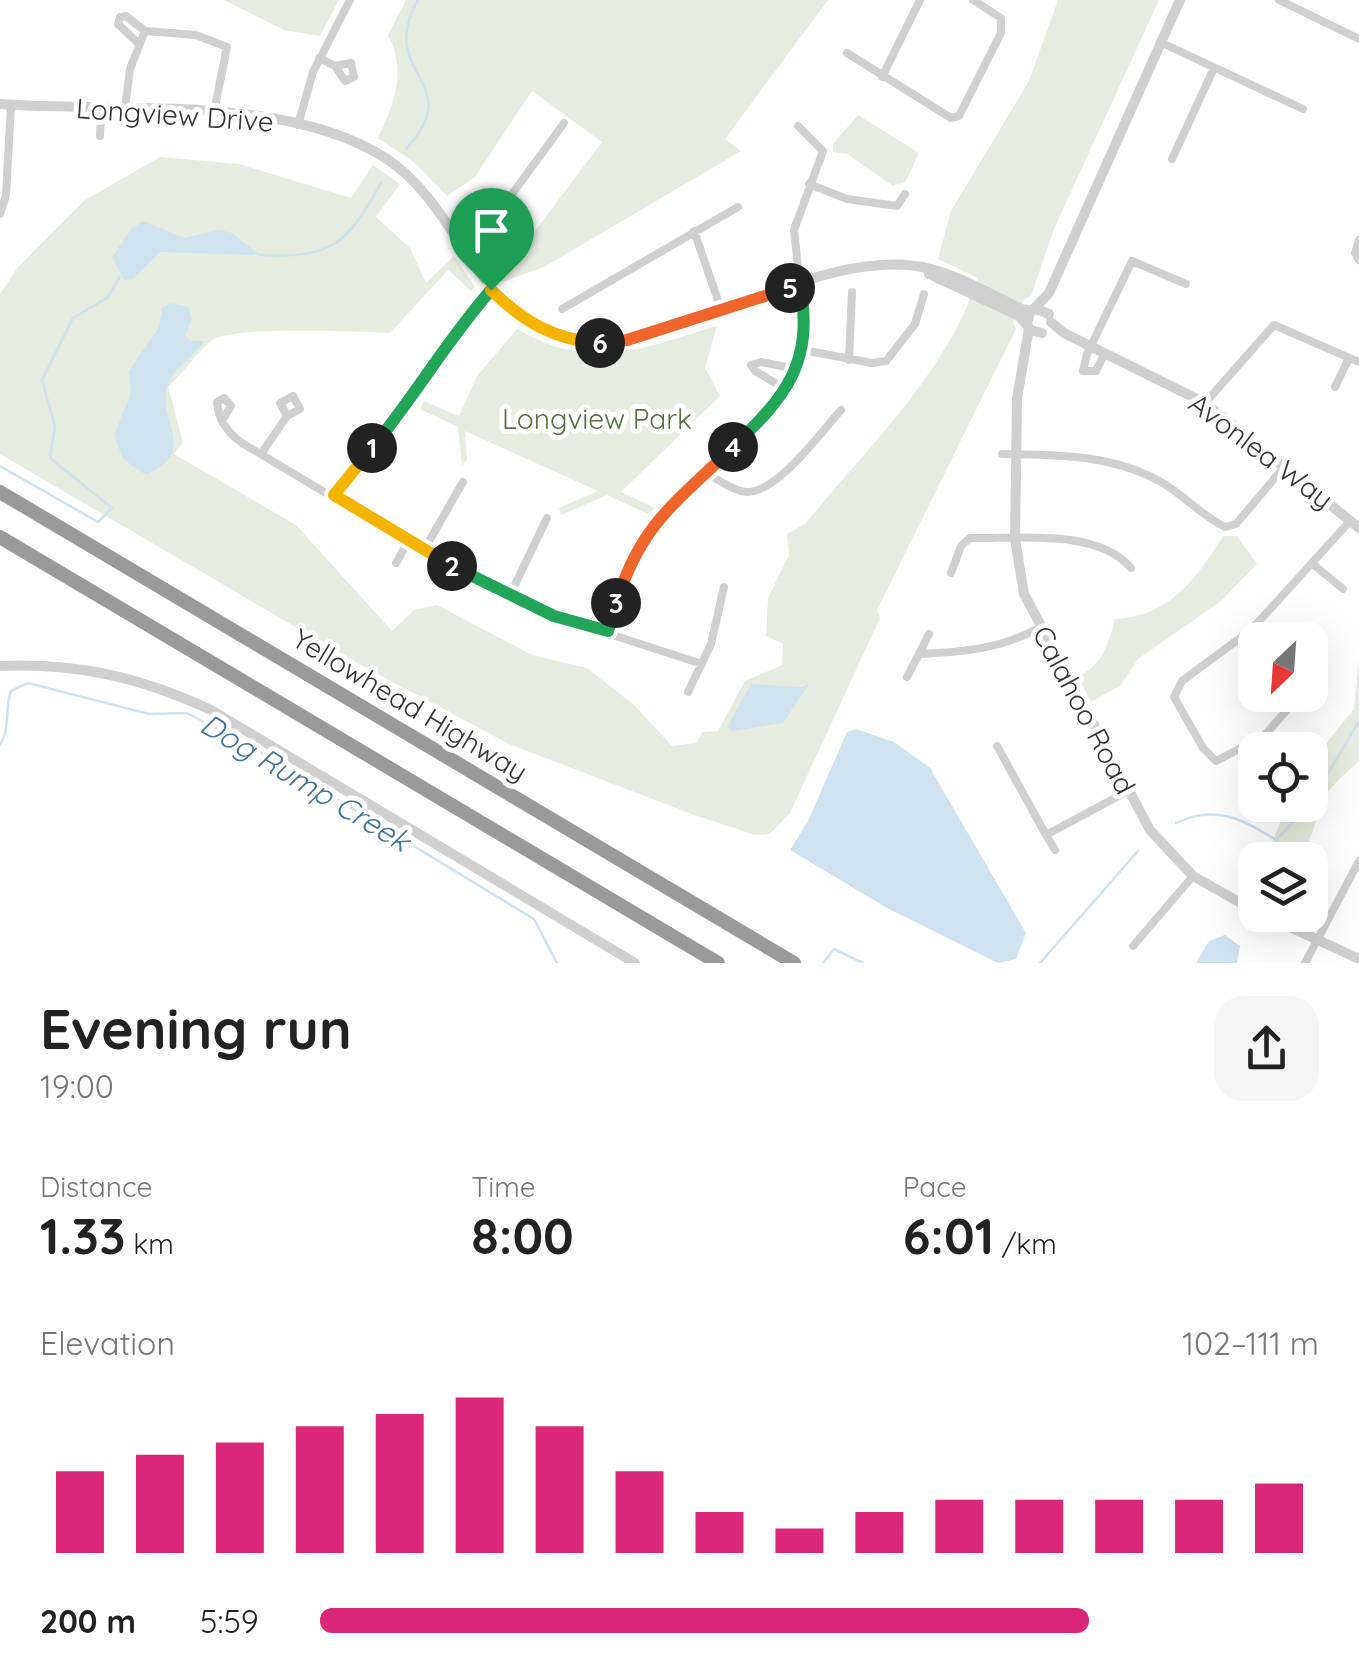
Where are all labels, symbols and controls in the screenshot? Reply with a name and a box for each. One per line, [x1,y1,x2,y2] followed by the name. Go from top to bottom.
[75,90,275,139] street label: Longview Drive
[449,188,534,291] pin
[464,203,519,258] icon: arrive
[765,263,815,313] pin: 5
[782,270,798,305] text: 5
[575,318,625,368] pin: 6
[592,325,608,360] text: 6
[1182,385,1340,516] street label: Avonlea Way
[502,401,692,436] park label: Longview Park
[708,422,758,472] pin: 4
[347,423,397,473] pin: 1
[725,429,741,464] text: 4
[367,430,377,465] text: 1
[427,541,477,591] pin: 2
[444,548,460,583] text: 2
[591,578,641,628] pin: 3
[608,585,624,620] text: 3
[1025,620,1143,800] street label: Calahoo Road
[286,621,534,789] street label: Yellowhead Highway
[1238,622,1328,712] north arrow
[1238,622,1328,932] map controls
[194,705,420,861] water label: Dog Rump Creek
[1238,732,1328,822] button: locate
[1238,842,1328,932] button: layers
[40,994,352,1063] text: Evening run
[1214,996,1319,1101] button: share
[40,1066,114,1106] text: 19:00
[40,1169,152,1204] text: Distance
[471,1169,536,1204] text: Time
[903,1169,967,1204] text: Pace
[40,1204,126,1267] text: 1.33
[471,1204,574,1267] text: 8:00
[903,1204,994,1267] text: 6:01
[126,1226,174,1261] text: km
[994,1226,1057,1261] text: /km
[40,1323,175,1363] text: Elevation
[1182,1323,1319,1363] text: 102–111 m
[40,1601,136,1641] text: 200 m
[200,1601,259,1641] text: 5:59

